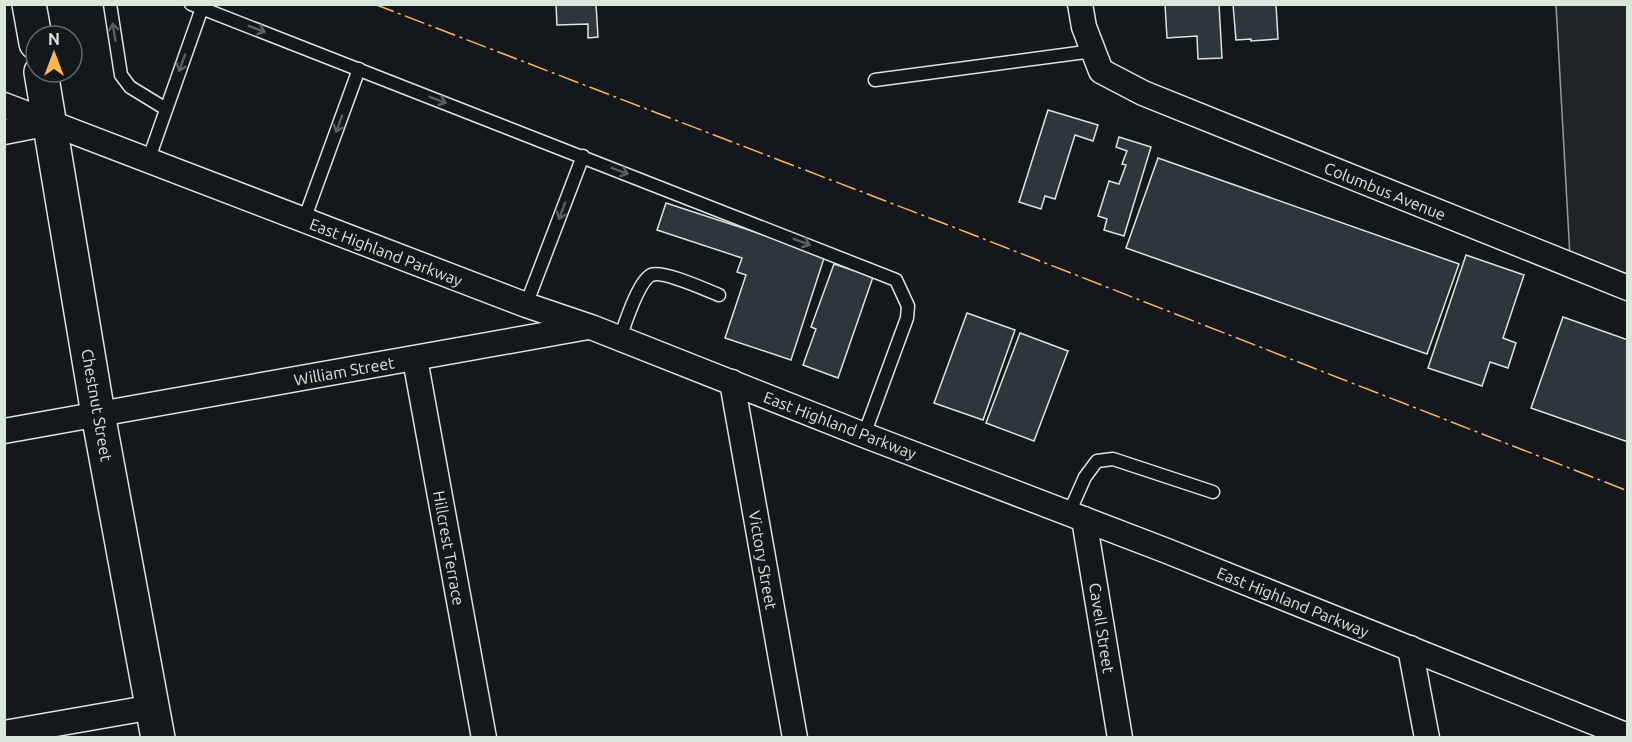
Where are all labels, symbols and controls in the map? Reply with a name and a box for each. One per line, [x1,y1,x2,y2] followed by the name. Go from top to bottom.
[109,23,120,42] one-way arrow
[24,24,84,84] north arrow
[247,24,265,35] one-way arrow
[48,30,60,48] text: N
[176,53,187,72] one-way arrow
[429,95,447,106] one-way arrow
[333,114,344,133] one-way arrow
[1322,158,1448,224] street label: Columbus Avenue
[610,166,629,177] one-way arrow
[556,201,567,220] one-way arrow
[307,215,465,290] street label: East Highland Parkway
[792,237,810,248] one-way arrow
[78,347,116,463] street label: Chestnut Street
[292,353,396,389] street label: William Street
[761,388,919,463] street label: East Highland Parkway
[430,489,468,607] street label: Hillcrest Terrace
[745,509,781,612] street label: Victory Street
[1214,563,1372,641] street label: East Highland Parkway
[1086,581,1118,675] street label: Cavell Street

